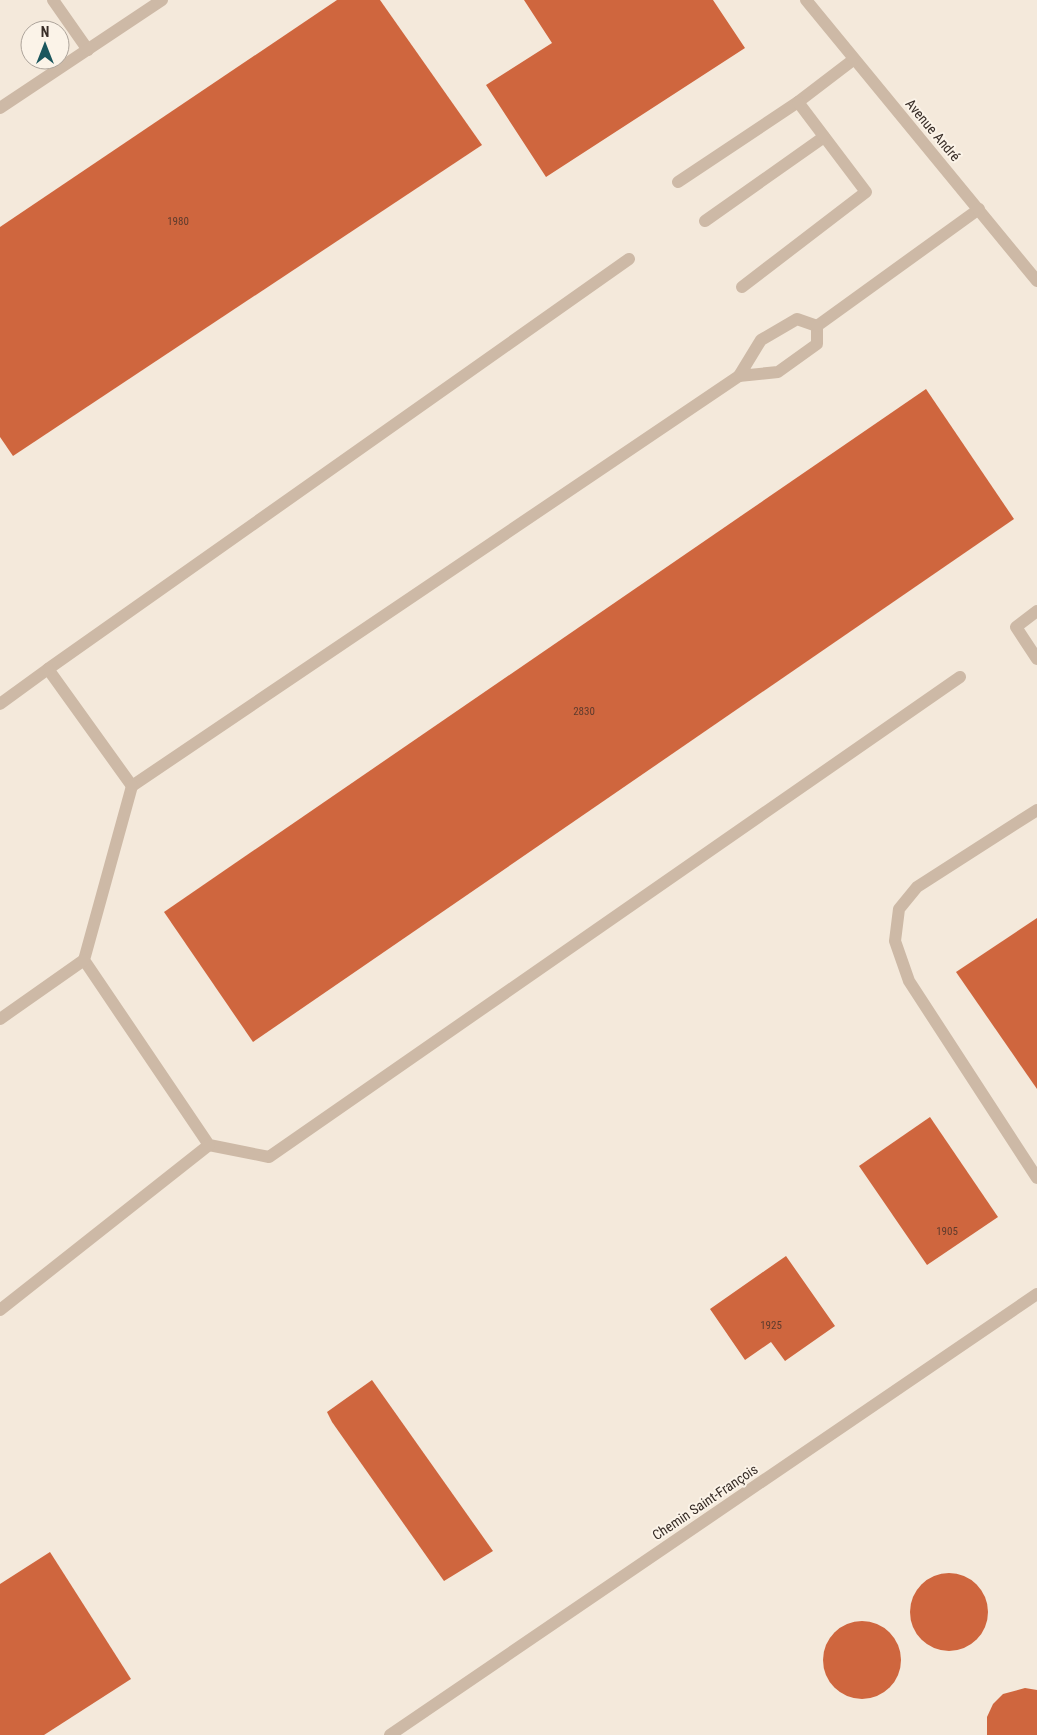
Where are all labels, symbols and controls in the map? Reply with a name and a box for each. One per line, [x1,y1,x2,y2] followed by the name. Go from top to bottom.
[20,20,70,70] north arrow
[41,24,49,40] text: N
[902,96,964,165] street label: Avenue André
[167,215,189,228] house number: 1980
[573,705,595,718] house number: 2830
[936,1225,958,1238] house number: 1905
[760,1319,782,1332] house number: 1925
[649,1461,761,1543] street label: Chemin Saint-François

